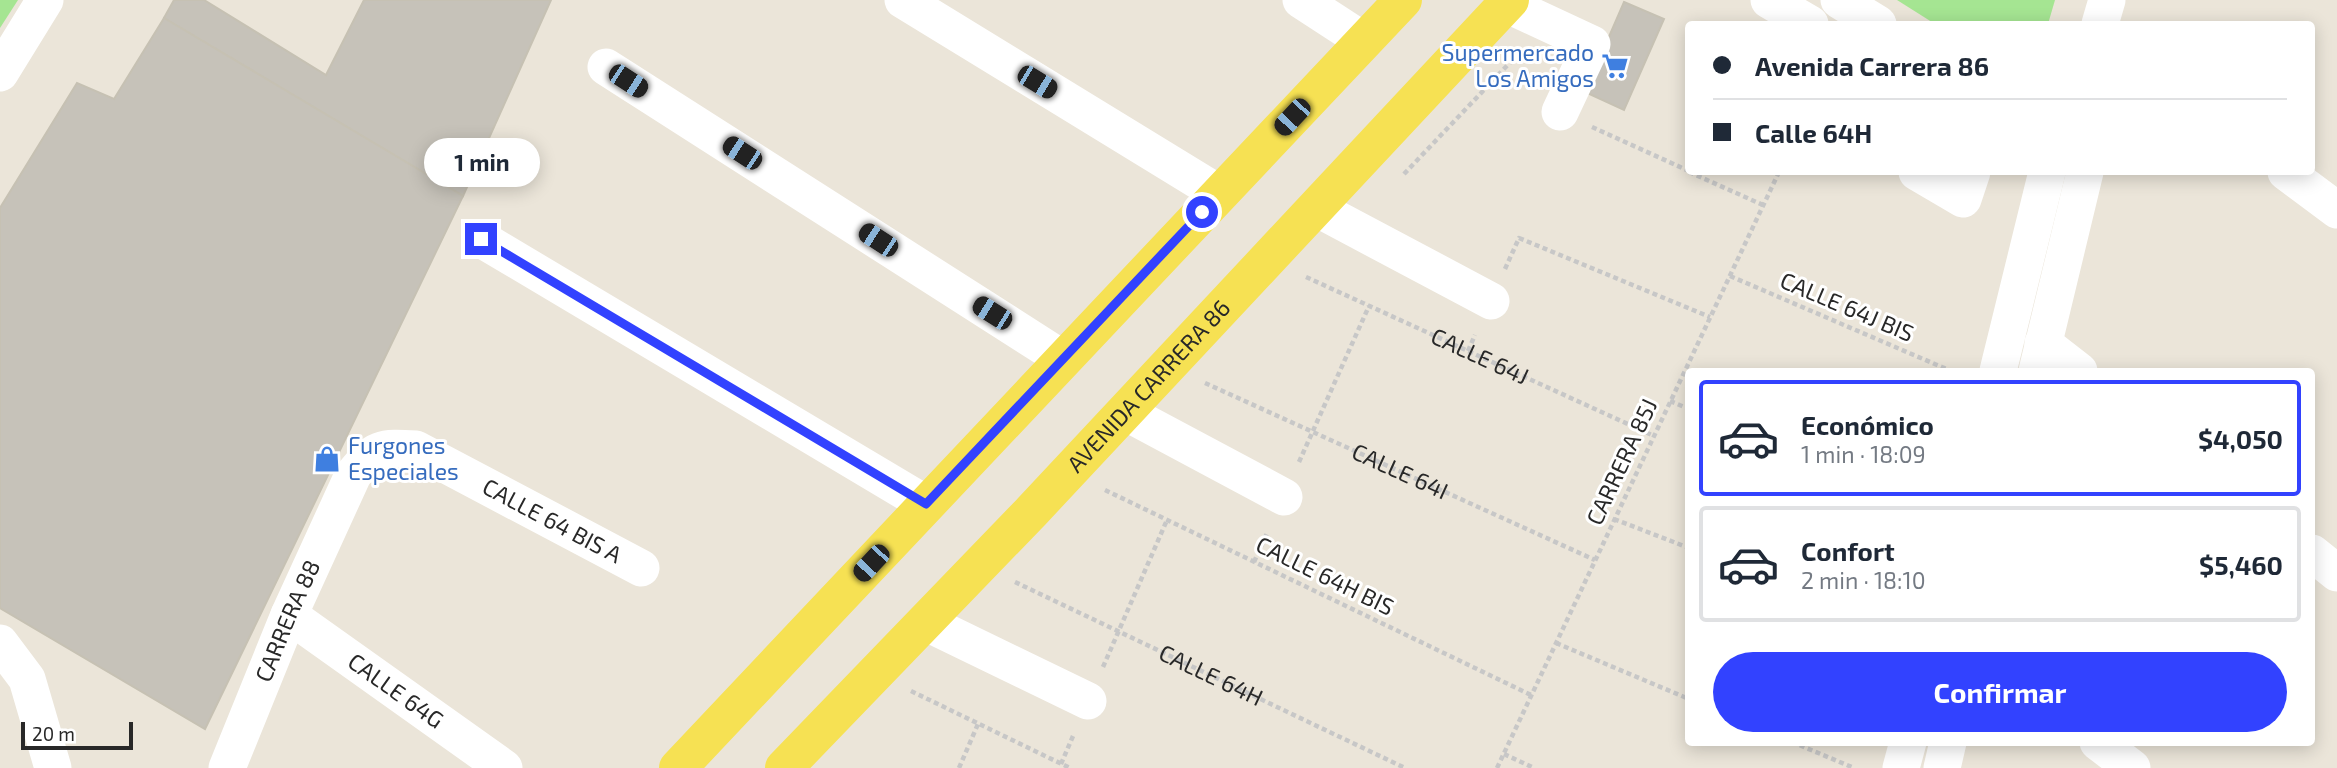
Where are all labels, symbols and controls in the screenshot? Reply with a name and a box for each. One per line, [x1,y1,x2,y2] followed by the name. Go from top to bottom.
[1442,38,1594,92] place label: Supermercado Los Amigos
[1755,50,1989,81] text: Avenida Carrera 86
[1600,51,1630,81] supermarket icon: Supermercado Los Amigos
[605,61,652,101] car
[1014,62,1061,102] car
[1270,94,1315,140] car
[1755,117,1872,148] text: Calle 64H
[719,133,766,173] car
[423,138,539,187] callout: 1 min
[454,148,510,176] text: 1 min
[1186,196,1218,228] route start
[855,220,902,260] car
[465,223,497,255] route end
[1776,265,1918,347] street label: CALLE 64J BIS
[969,293,1016,333] car
[1061,294,1235,478] street label: AVENIDA CARRERA 86
[1427,321,1533,390] street label: CALLE 64J
[1580,394,1663,529] street label: CARRERA 85J
[1717,407,1780,470] icon: car
[1801,409,1934,440] text: Económico
[2198,423,2283,454] text: $4,050
[348,431,459,485] place label: Furgones Especiales
[1348,437,1453,504] street label: CALLE 64I
[1801,440,1926,468] text: 1 min · 18:09
[312,444,342,474] shop icon: Furgones Especiales
[478,472,628,569] street label: CALLE 64 BIS A
[1252,530,1399,621] street label: CALLE 64H BIS
[1717,533,1780,596] icon: car
[1801,535,1895,566] text: Confort
[849,540,894,586] car
[2199,549,2283,580] text: $5,460
[248,555,325,686] street label: CARRERA 88
[1801,566,1926,594] text: 2 min · 18:10
[1155,638,1268,711] street label: CALLE 64H
[343,647,450,734] street label: CALLE 64G
[1713,652,2287,732] button: Confirmar
[21,719,133,751] scale bar
[32,722,75,745] text: 20 m

